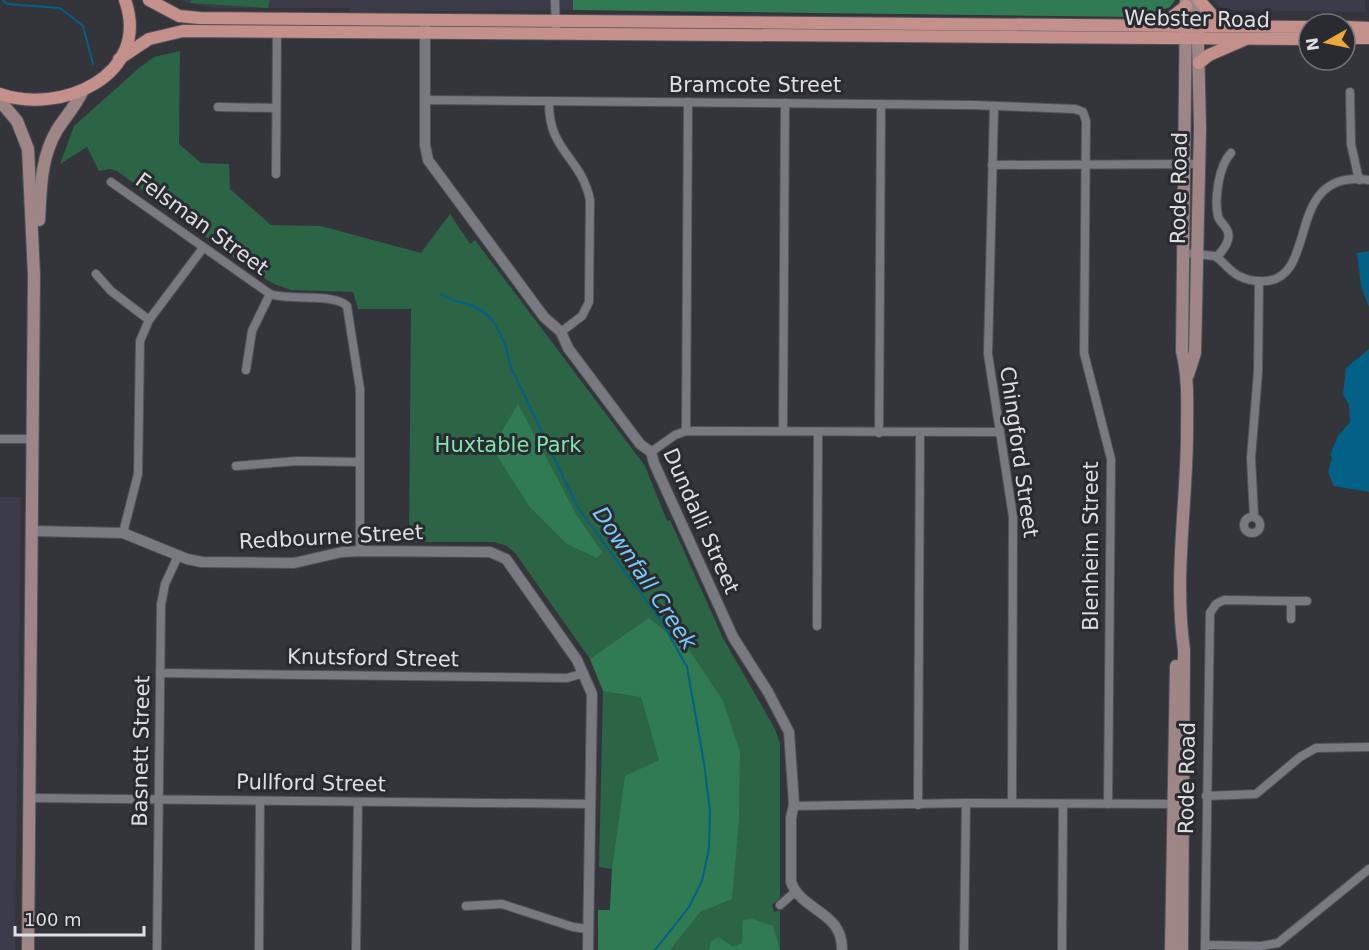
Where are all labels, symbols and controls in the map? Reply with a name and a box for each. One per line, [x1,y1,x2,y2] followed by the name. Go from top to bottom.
[1124,6,1270,32] street label: Webster Road
[1297,12,1357,72] north arrow
[1302,36,1323,52] text: N
[669,73,841,97] street label: Bramcote Street
[1166,132,1192,244] street label: Rode Road
[131,168,273,280] street label: Felsman Street
[995,365,1043,539] street label: Chingford Street
[435,433,582,457] park label: Huxtable Park
[658,444,744,598] street label: Dundalli Street
[1079,461,1103,631] street label: Blenheim Street
[588,502,703,655] water label: Downfall Creek
[238,520,424,554] street label: Redbourne Street
[287,645,459,671] street label: Knutsford Street
[128,675,154,827] street label: Basnett Street
[1174,722,1200,834] street label: Rode Road
[236,770,386,796] street label: Pullford Street
[15,899,144,937] scale bar
[24,909,82,930] text: 100 m

